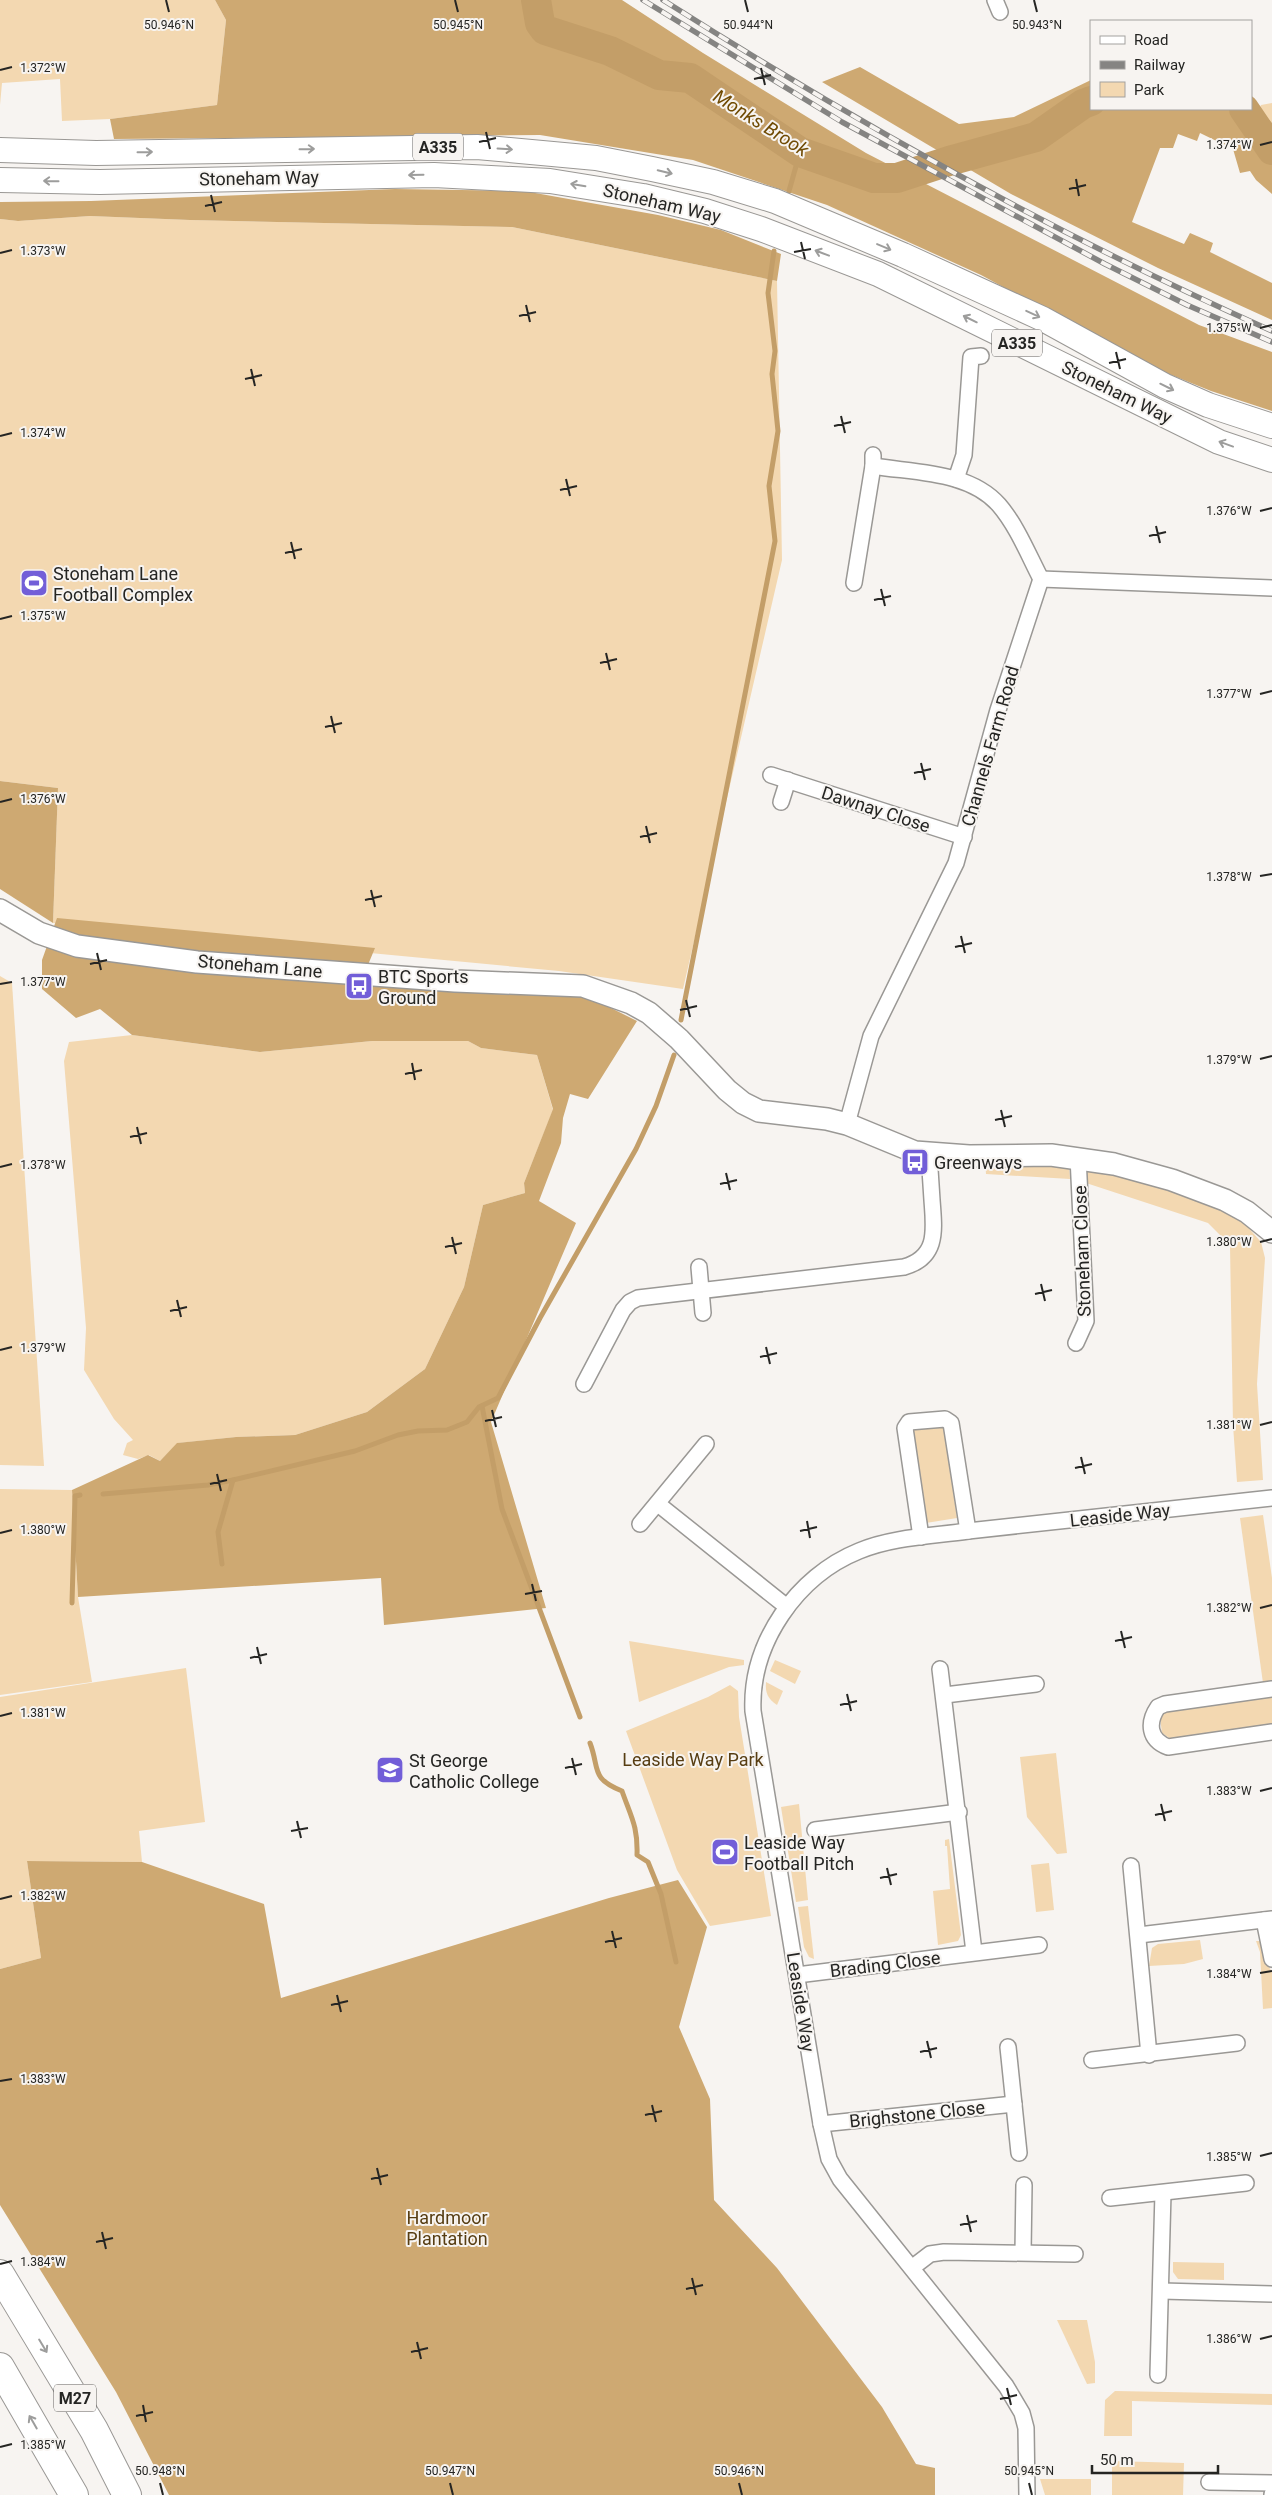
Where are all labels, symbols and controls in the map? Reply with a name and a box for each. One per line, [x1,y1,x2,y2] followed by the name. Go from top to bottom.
[144,18,194,32] text: 50.946°N
[433,18,483,32] text: 50.945°N
[723,18,773,32] text: 50.944°N
[1012,18,1062,32] text: 50.943°N
[1090,20,1252,110] legend
[1134,31,1168,49] text: Road
[1134,56,1185,74] text: Railway
[20,61,66,75] text: 1.372°W
[1134,81,1165,99] text: Park
[709,85,814,162] water label: Monks Brook
[413,134,463,160] road number: A335
[1206,138,1252,152] text: 1.374°W
[299,144,315,154] one-way arrow
[496,144,512,153] one-way arrow
[136,147,153,157] one-way arrow
[199,166,320,190] street label: Stoneham Way
[657,168,673,177] one-way arrow
[408,170,424,180] one-way arrow
[43,176,60,186] one-way arrow
[601,179,723,227] street label: Stoneham Way
[570,180,586,190] one-way arrow
[876,243,892,252] one-way arrow
[20,244,66,258] text: 1.373°W
[815,248,830,257] one-way arrow
[1025,310,1040,319] one-way arrow
[963,314,978,323] one-way arrow
[1206,321,1252,335] text: 1.375°W
[992,329,1042,356] road number: A335
[1058,356,1176,428] street label: Stoneham Way
[1160,382,1175,392] one-way arrow
[20,426,66,440] text: 1.374°W
[1219,439,1234,448] one-way arrow
[1206,504,1252,518] text: 1.376°W
[53,563,193,605] place label: Stoneham Lane Football Complex
[19,568,49,598] sports icon: Stoneham Lane Football Complex
[20,609,66,623] text: 1.375°W
[957,663,1023,829] street label: Channels Farm Road
[1206,687,1252,701] text: 1.377°W
[819,782,933,836] street label: Dawnay Close
[20,792,66,806] text: 1.376°W
[1206,870,1252,884] text: 1.378°W
[197,950,323,982] street label: Stoneham Lane
[378,966,468,1008] place label: BTC Sports Ground
[344,971,374,1001] bus stop icon: BTC Sports Ground
[20,975,66,989] text: 1.377°W
[1206,1053,1252,1067] text: 1.379°W
[900,1147,930,1177] bus stop icon: Greenways
[934,1152,1022,1173] place label: Greenways
[20,1158,66,1172] text: 1.378°W
[1069,1185,1095,1317] street label: Stoneham Close
[1206,1235,1252,1249] text: 1.380°W
[20,1341,66,1355] text: 1.379°W
[1206,1418,1252,1432] text: 1.381°W
[1069,1499,1172,1531] street label: Leaside Way
[20,1523,66,1537] text: 1.380°W
[1206,1601,1252,1615] text: 1.382°W
[20,1706,66,1720] text: 1.381°W
[622,1749,765,1770] park label: Leaside Way Park
[409,1750,539,1792] place label: St George Catholic College
[375,1755,405,1785] school or university icon: St George Catholic College
[1206,1784,1252,1798] text: 1.383°W
[744,1832,854,1874] place label: Leaside Way Football Pitch
[710,1837,740,1867] sports icon: Leaside Way Football Pitch
[20,1889,66,1903] text: 1.382°W
[829,1947,941,1981] street label: Brading Close
[783,1951,819,2054] street label: Leaside Way
[1206,1967,1252,1981] text: 1.384°W
[20,2072,66,2086] text: 1.383°W
[848,2096,986,2132] street label: Brighstone Close
[1206,2150,1252,2164] text: 1.385°W
[406,2207,488,2249] park label: Hardmoor Plantation
[20,2255,66,2269] text: 1.384°W
[1206,2332,1252,2346] text: 1.386°W
[39,2338,49,2352] one-way arrow
[54,2384,96,2412] road number: M27
[27,2416,37,2430] one-way arrow
[20,2438,66,2452] text: 1.385°W
[1092,2442,1218,2474] scale bar
[1100,2451,1134,2469] text: 50 m
[135,2464,185,2478] text: 50.948°N
[425,2464,475,2478] text: 50.947°N
[714,2464,764,2478] text: 50.946°N
[1004,2464,1054,2478] text: 50.945°N

